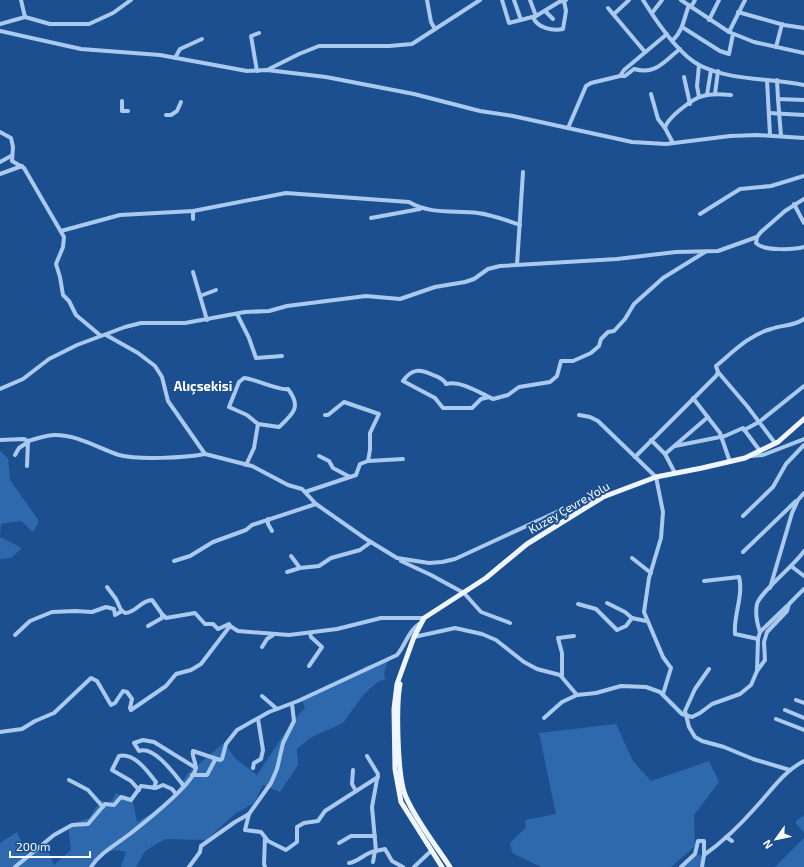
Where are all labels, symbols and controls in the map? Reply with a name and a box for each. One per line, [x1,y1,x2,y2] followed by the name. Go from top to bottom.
[174,378,232,395] district label: Alıçsekisi
[525,478,612,537] street label: Kuzey Çevre Yolu
[756,819,796,859] north arrow
[10,833,90,859] scale bar
[760,838,775,852] text: N
[16,839,50,853] text: 200 m

